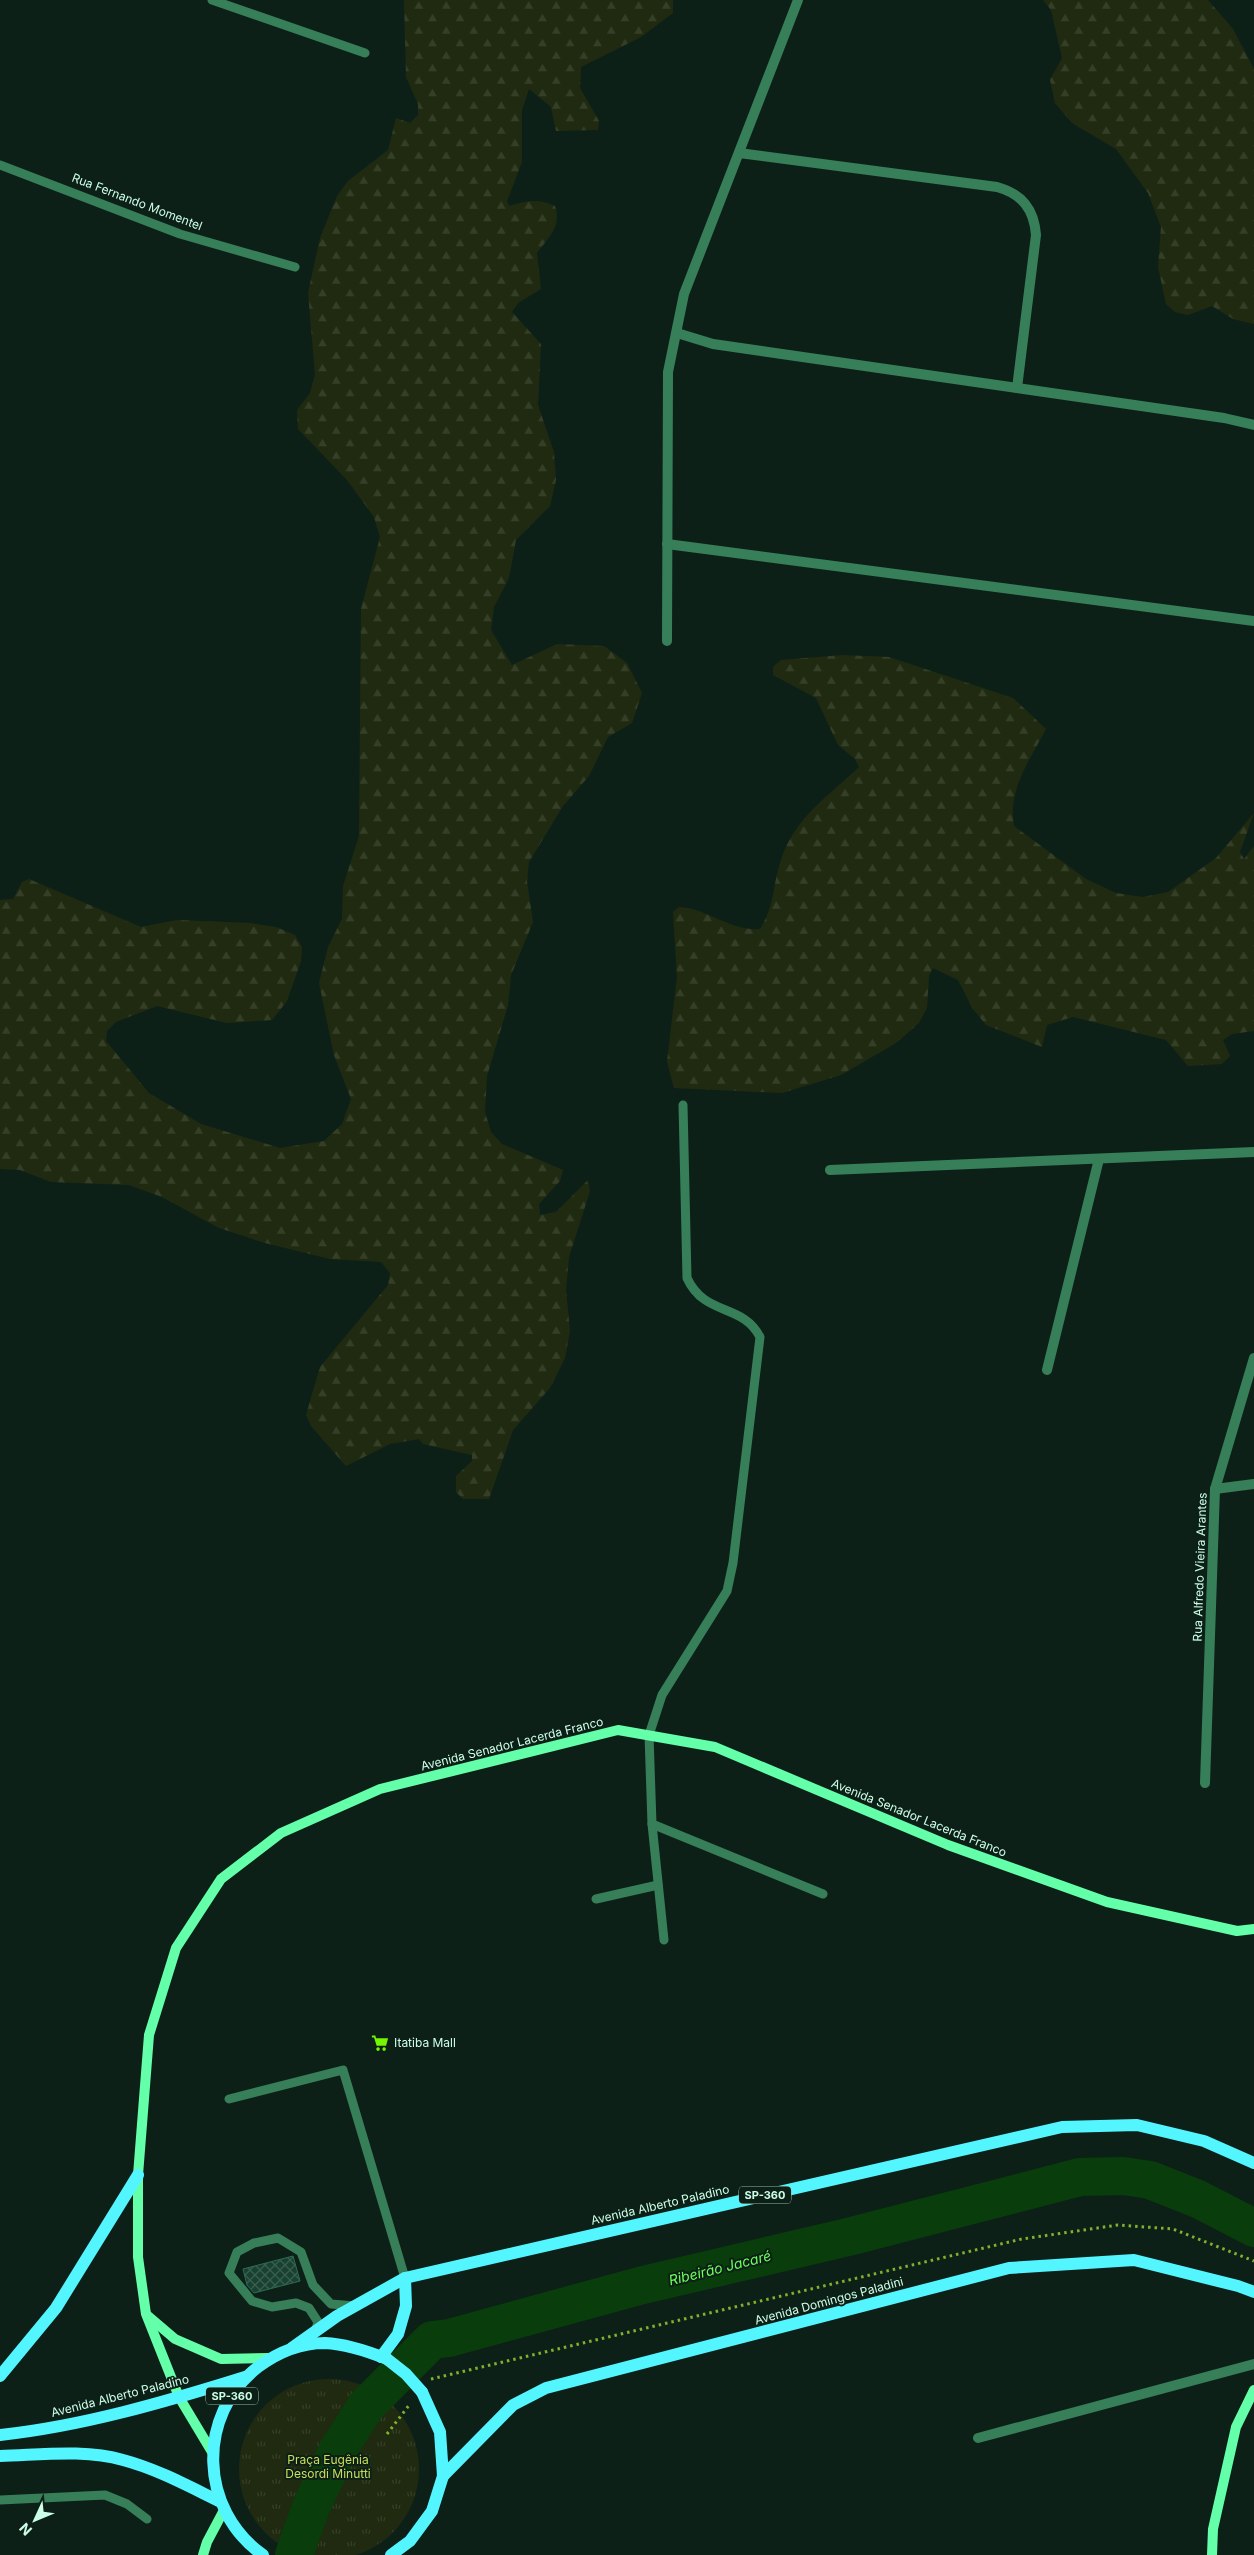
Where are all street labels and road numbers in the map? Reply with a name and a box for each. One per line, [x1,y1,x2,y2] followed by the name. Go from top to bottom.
[70,170,204,233] street label: Rua Fernando Momentel
[1189,1492,1210,1642] street label: Rua Alfredo Vieira Arantes
[419,1714,605,1773] street label: Avenida Senador Lacerda Franco
[829,1775,1009,1860] street label: Avenida Senador Lacerda Franco
[589,2181,731,2228] street label: Avenida Alberto Paladino
[739,2186,791,2204] road number: SP-360
[753,2273,905,2328] street label: Avenida Domingos Paladini
[49,2371,190,2420] street label: Avenida Alberto Paladino
[206,2388,258,2404] road number: SP-360

